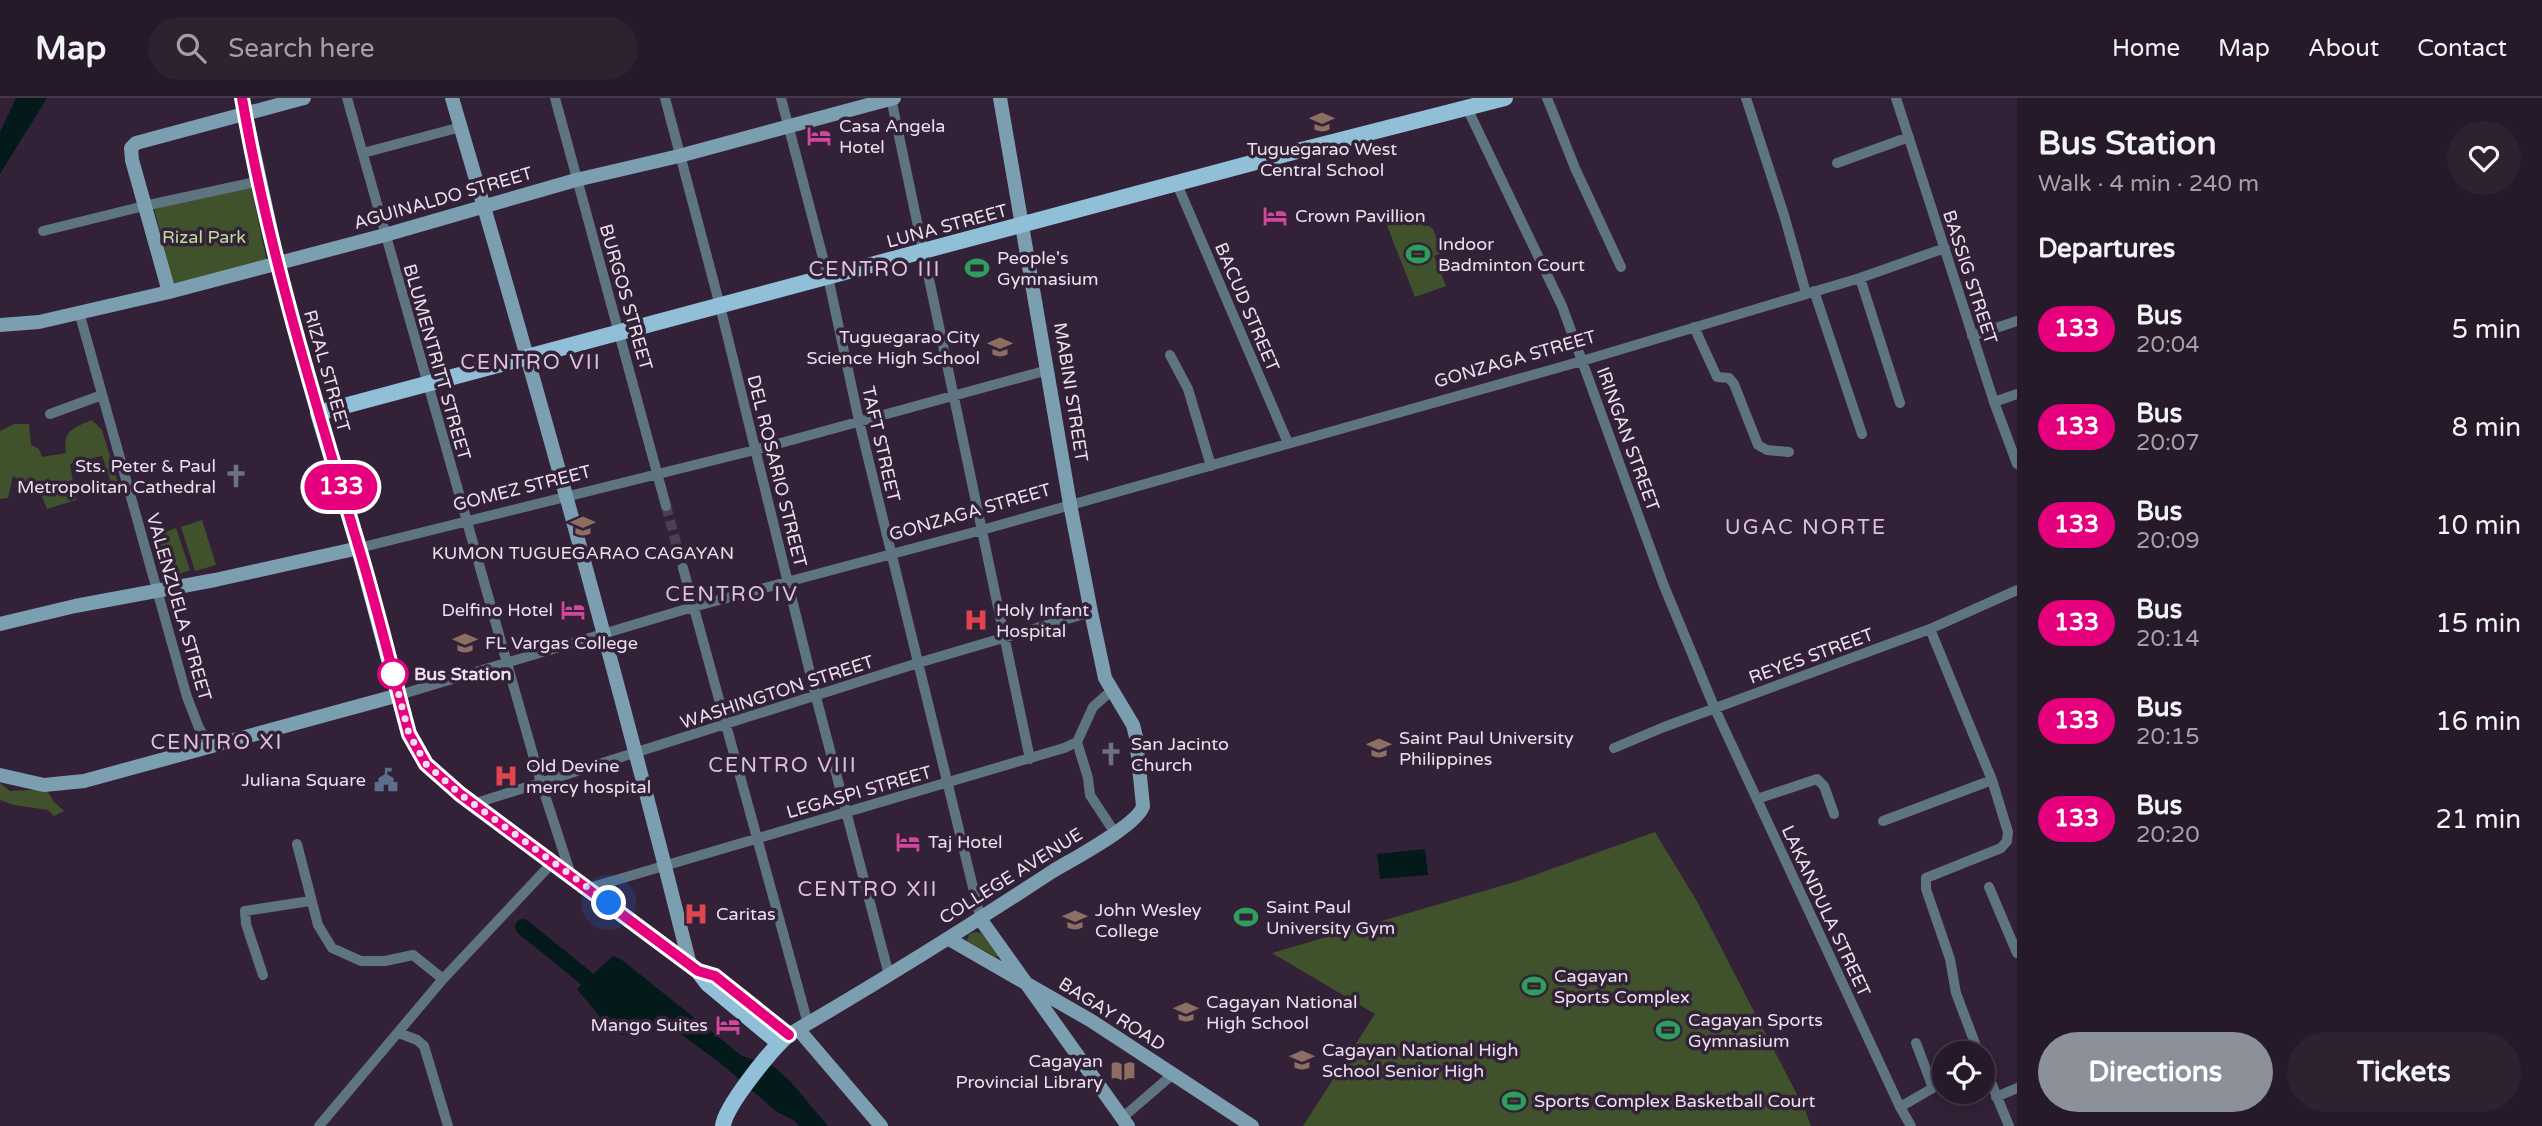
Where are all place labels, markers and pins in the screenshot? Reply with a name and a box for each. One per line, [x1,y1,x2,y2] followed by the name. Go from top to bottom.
[1308,108,1336,136] school or university icon: Tuguegarao West Central School
[839,115,946,158] place label: Casa Angela Hotel
[805,122,833,150] hotel icon: Casa Angela Hotel
[1247,138,1397,181] place label: Tuguegarao West Central School
[1261,202,1289,230] hotel icon: Crown Pavillion
[1295,205,1426,227] place label: Crown Pavillion
[1438,233,1585,276] place label: Indoor Badminton Court
[1404,240,1432,268] sports icon: Indoor Badminton Court
[997,247,1099,290] place label: People's Gymnasium
[963,254,991,282] sports icon: People's Gymnasium
[806,326,980,369] place label: Tuguegarao City Science High School
[986,333,1014,361] school or university icon: Tuguegarao City Science High School
[17,455,216,498] place label: Sts. Peter & Paul Metropolitan Cathedral
[222,462,250,490] church icon: Sts. Peter & Paul Metropolitan Cathedral
[569,512,597,540] school or university icon: KUMON TUGUEGARAO CAGAYAN
[432,542,734,564] place label: KUMON TUGUEGARAO CAGAYAN
[559,596,587,624] hotel icon: Delfino Hotel
[441,599,553,621] place label: Delfino Hotel
[996,599,1089,642] place label: Holy Infant Hospital
[962,606,990,634] hospital icon: Holy Infant Hospital
[451,629,479,657] school or university icon: FL Vargas College
[485,632,638,654] place label: FL Vargas College
[378,659,408,689] marker: Bus Station
[414,663,511,685] place label: Bus Station
[1399,727,1574,770] place label: Saint Paul University Philippines
[1131,733,1229,776] place label: San Jacinto Church
[1365,734,1393,762] school or university icon: Saint Paul University Philippines
[1097,740,1125,768] church icon: San Jacinto Church
[526,755,651,798] place label: Old Devine mercy hospital
[492,762,520,790] hospital icon: Old Devine mercy hospital
[372,766,400,794] public building icon: Juliana Square
[241,769,366,791] place label: Juliana Square
[894,828,922,856] hotel icon: Taj Hotel
[928,831,1003,853] place label: Taj Hotel
[1266,896,1395,939] place label: Saint Paul University Gym
[1095,899,1202,942] place label: John Wesley College
[682,900,710,928] hospital icon: Caritas
[716,903,776,925] place label: Caritas
[1232,903,1260,931] sports icon: Saint Paul University Gym
[1061,906,1089,934] school or university icon: John Wesley College
[1554,965,1690,1008] place label: Cagayan Sports Complex
[1520,972,1548,1000] sports icon: Cagayan Sports Complex
[1206,991,1357,1034] place label: Cagayan National High School
[1172,998,1200,1026] school or university icon: Cagayan National High School
[1688,1009,1823,1052] place label: Cagayan Sports Gymnasium
[714,1011,742,1039] hotel icon: Mango Suites
[591,1014,708,1036] place label: Mango Suites
[1654,1016,1682,1044] sports icon: Cagayan Sports Gymnasium
[1322,1039,1518,1082] place label: Cagayan National High School Senior High
[1288,1046,1316,1074] school or university icon: Cagayan National High School Senior High
[955,1050,1103,1093] place label: Cagayan Provincial Library
[1109,1057,1137,1085] library icon: Cagayan Provincial Library
[1500,1087,1528,1115] sports icon: Sports Complex Basketball Court
[1534,1090,1815,1112] place label: Sports Complex Basketball Court

